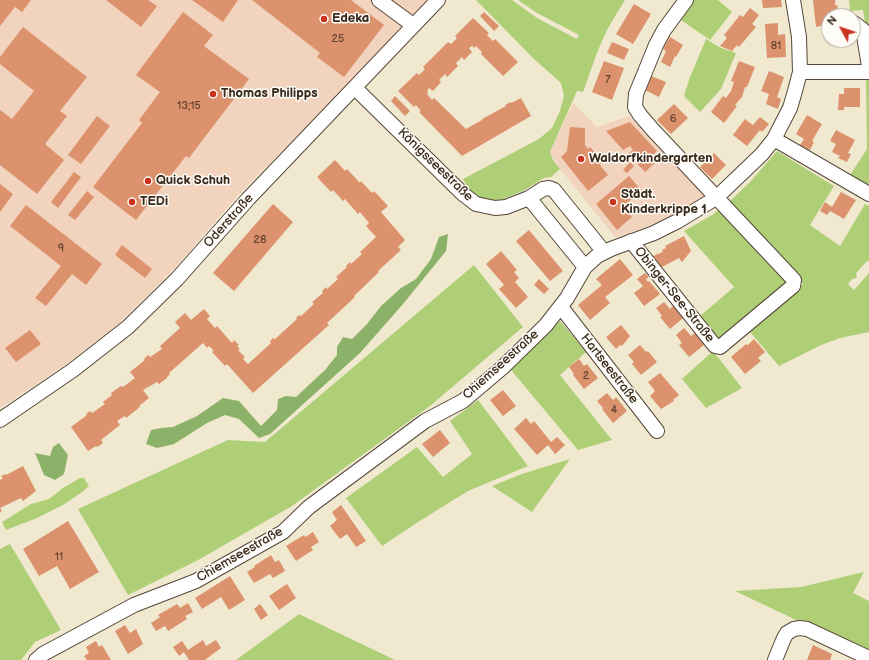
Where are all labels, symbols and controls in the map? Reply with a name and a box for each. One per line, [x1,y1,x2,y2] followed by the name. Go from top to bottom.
[821,8,861,48] north arrow
[332,11,369,27] place label: Edeka
[825,13,840,28] text: N
[319,14,329,24] marker: Edeka
[332,32,344,46] house number: 25
[771,39,781,53] house number: 81
[605,73,611,87] house number: 7
[221,86,318,102] place label: Thomas Philipps
[208,89,218,99] marker: Thomas Philipps
[177,99,201,113] house number: 13;15
[670,112,676,126] house number: 6
[394,125,476,205] street label: Königsseestraße
[589,151,712,167] place label: Waldorfkindergarten
[576,154,586,164] marker: Waldorfkindergarten
[156,173,230,189] place label: Quick Schuh
[143,176,153,186] marker: Quick Schuh
[621,187,707,218] place label: Städt. Kinderkrippe 1
[201,191,257,251] street label: Oderstraße
[140,194,168,210] place label: TEDi
[127,197,137,207] marker: TEDi
[608,197,618,207] marker: Städt. Kinderkrippe 1
[254,233,266,247] house number: 28
[58,242,64,256] house number: 9
[631,244,717,346] street label: Obinger-See-Straße
[460,327,542,403] street label: Chiemseestraße
[577,331,641,407] street label: Hartseestraße
[583,369,589,383] house number: 2
[611,403,617,417] house number: 4
[194,524,286,586] street label: Chiemseestraße
[55,550,63,564] house number: 11

